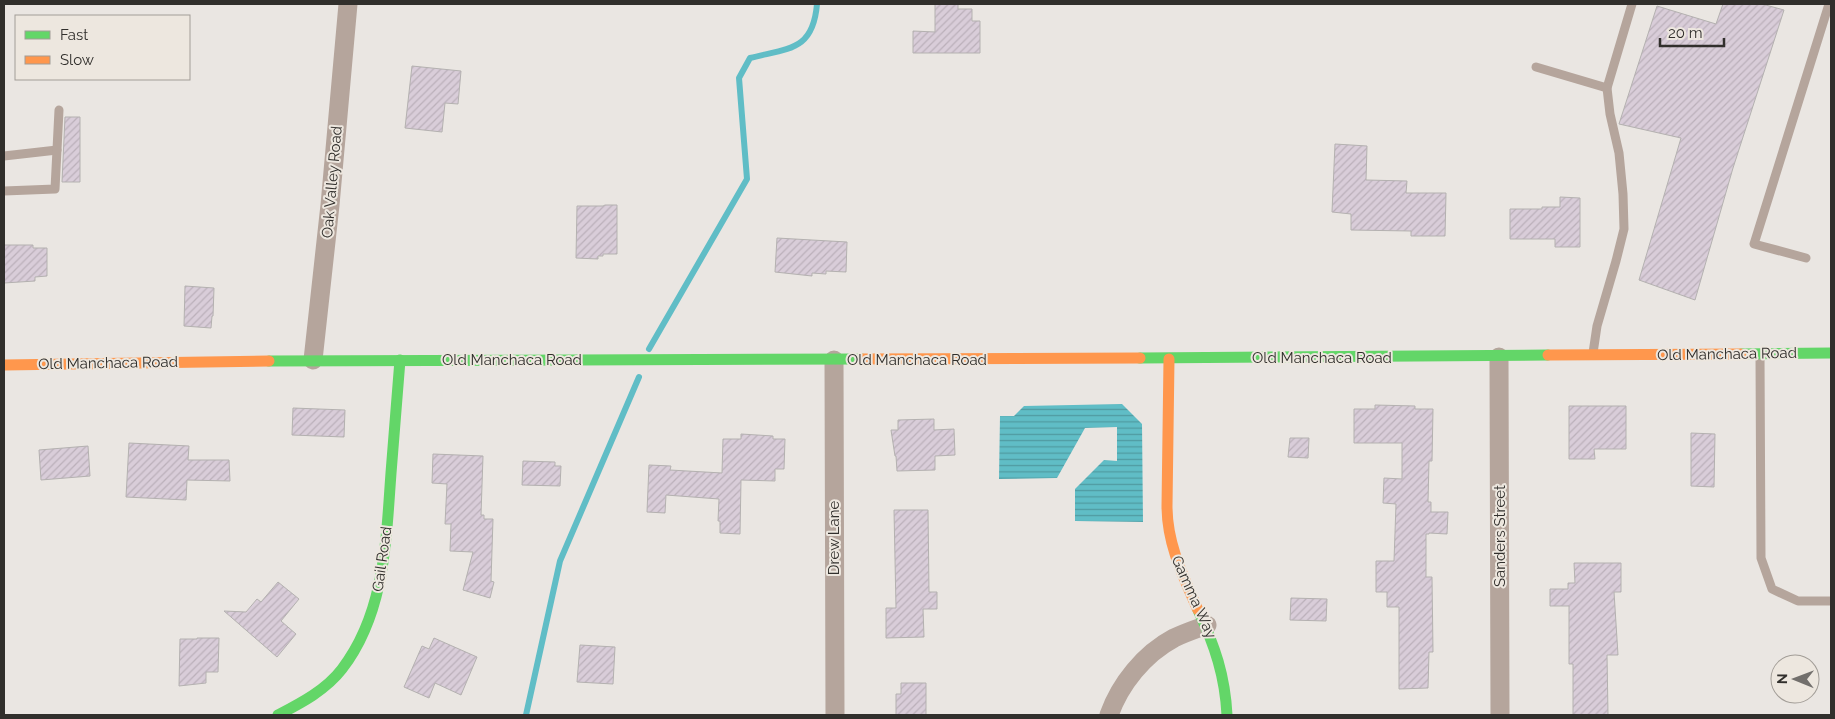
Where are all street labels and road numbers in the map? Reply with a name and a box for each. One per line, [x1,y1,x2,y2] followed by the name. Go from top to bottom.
[318,125,346,239] street label: Oak Valley Road
[1657,344,1797,364] street label: Old Manchaca Road
[1252,349,1392,367] street label: Old Manchaca Road
[442,351,582,369] street label: Old Manchaca Road
[847,351,987,369] street label: Old Manchaca Road
[38,353,178,373] street label: Old Manchaca Road
[1491,485,1509,587] street label: Sanders Street
[825,501,843,575] street label: Drew Lane
[369,525,395,593] street label: Gail Road
[1168,553,1220,641] street label: Gamma Way

